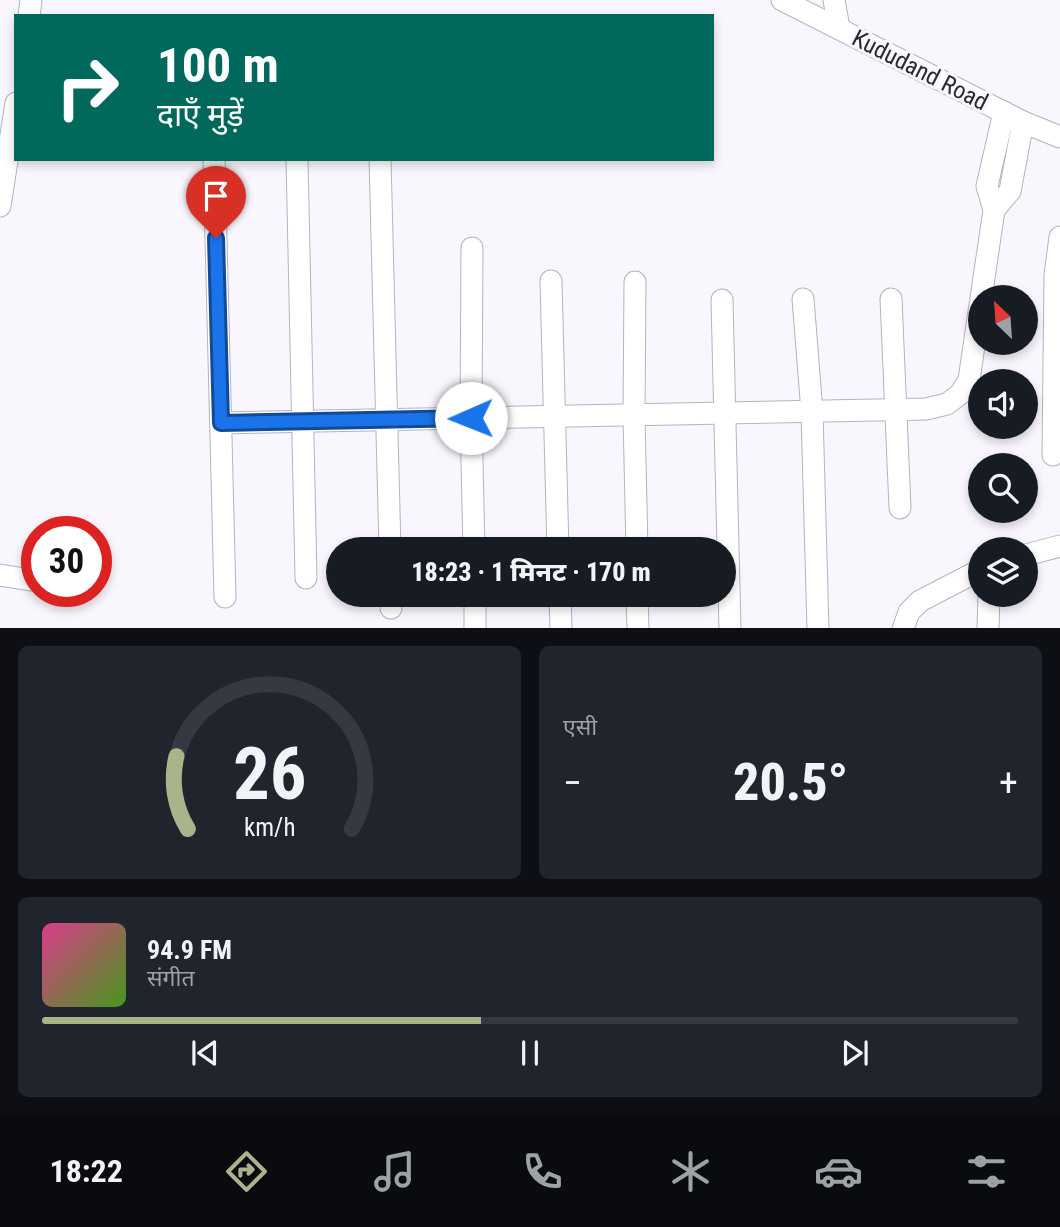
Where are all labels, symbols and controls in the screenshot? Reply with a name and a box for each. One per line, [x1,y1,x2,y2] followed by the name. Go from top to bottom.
[847,24,993,116] street label: Kududand Road
[157,37,279,94] text: 100 m
[42,42,133,133] icon: right
[157,96,244,134] text: दाएँ मुड़ें
[186,166,246,238] pin
[197,177,235,215] icon: arrive
[968,285,1038,355] north arrow
[968,285,1038,607] map controls
[968,369,1038,439] button: sound
[434,381,508,455] position arrow
[968,453,1038,523] button: search
[21,516,112,607] speed limit sign: 30
[968,537,1038,607] button: layers
[411,557,651,587] text: 18:23 · 1 मिनट · 170 m
[563,714,597,741] text: एसी
[233,731,306,817] text: 26
[733,752,848,813] text: 20.5°
[563,761,582,805] text: −
[999,761,1018,805] text: +
[244,812,295,841] text: km/h
[147,935,232,965] text: 94.9 FM
[147,965,195,992] text: संगीत
[186,1034,224,1072] icon: previous
[511,1034,549,1072] icon: pause
[836,1034,874,1072] icon: next
[222,1147,271,1196] icon: directions
[370,1147,419,1196] icon: music
[518,1147,567,1196] icon: phone
[666,1147,715,1196] icon: climate
[814,1147,863,1196] icon: car
[962,1147,1011,1196] icon: filters
[49,1152,123,1190] text: 18:22

